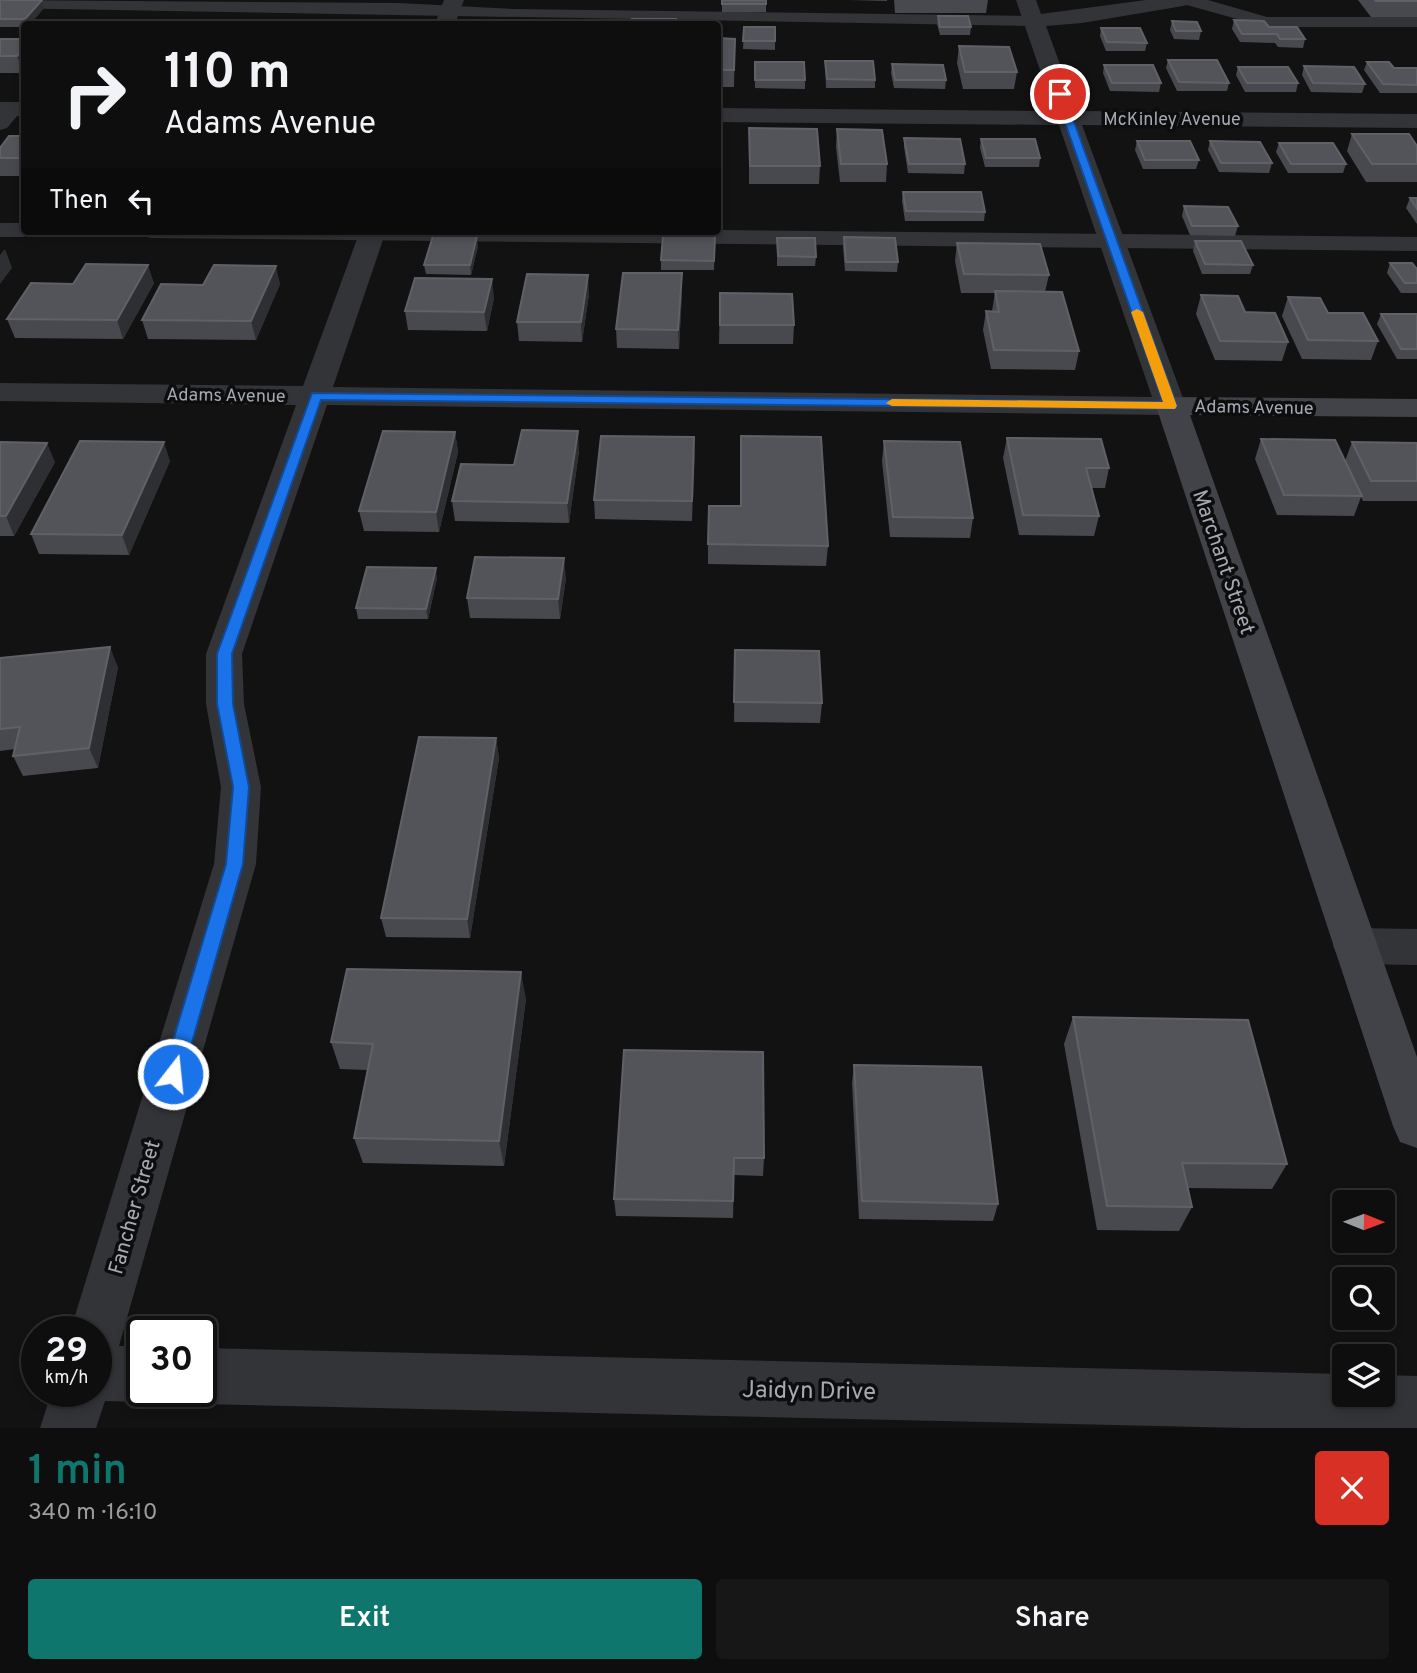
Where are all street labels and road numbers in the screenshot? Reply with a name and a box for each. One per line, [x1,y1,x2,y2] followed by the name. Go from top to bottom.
[1103,109,1241,132] street label: McKinley Avenue
[166,384,286,409] street label: Adams Avenue
[1194,396,1314,421] street label: Adams Avenue
[1185,487,1260,638] street label: Marchant Street
[103,1137,168,1278] street label: Fancher Street
[742,1376,876,1408] street label: Jaidyn Drive

